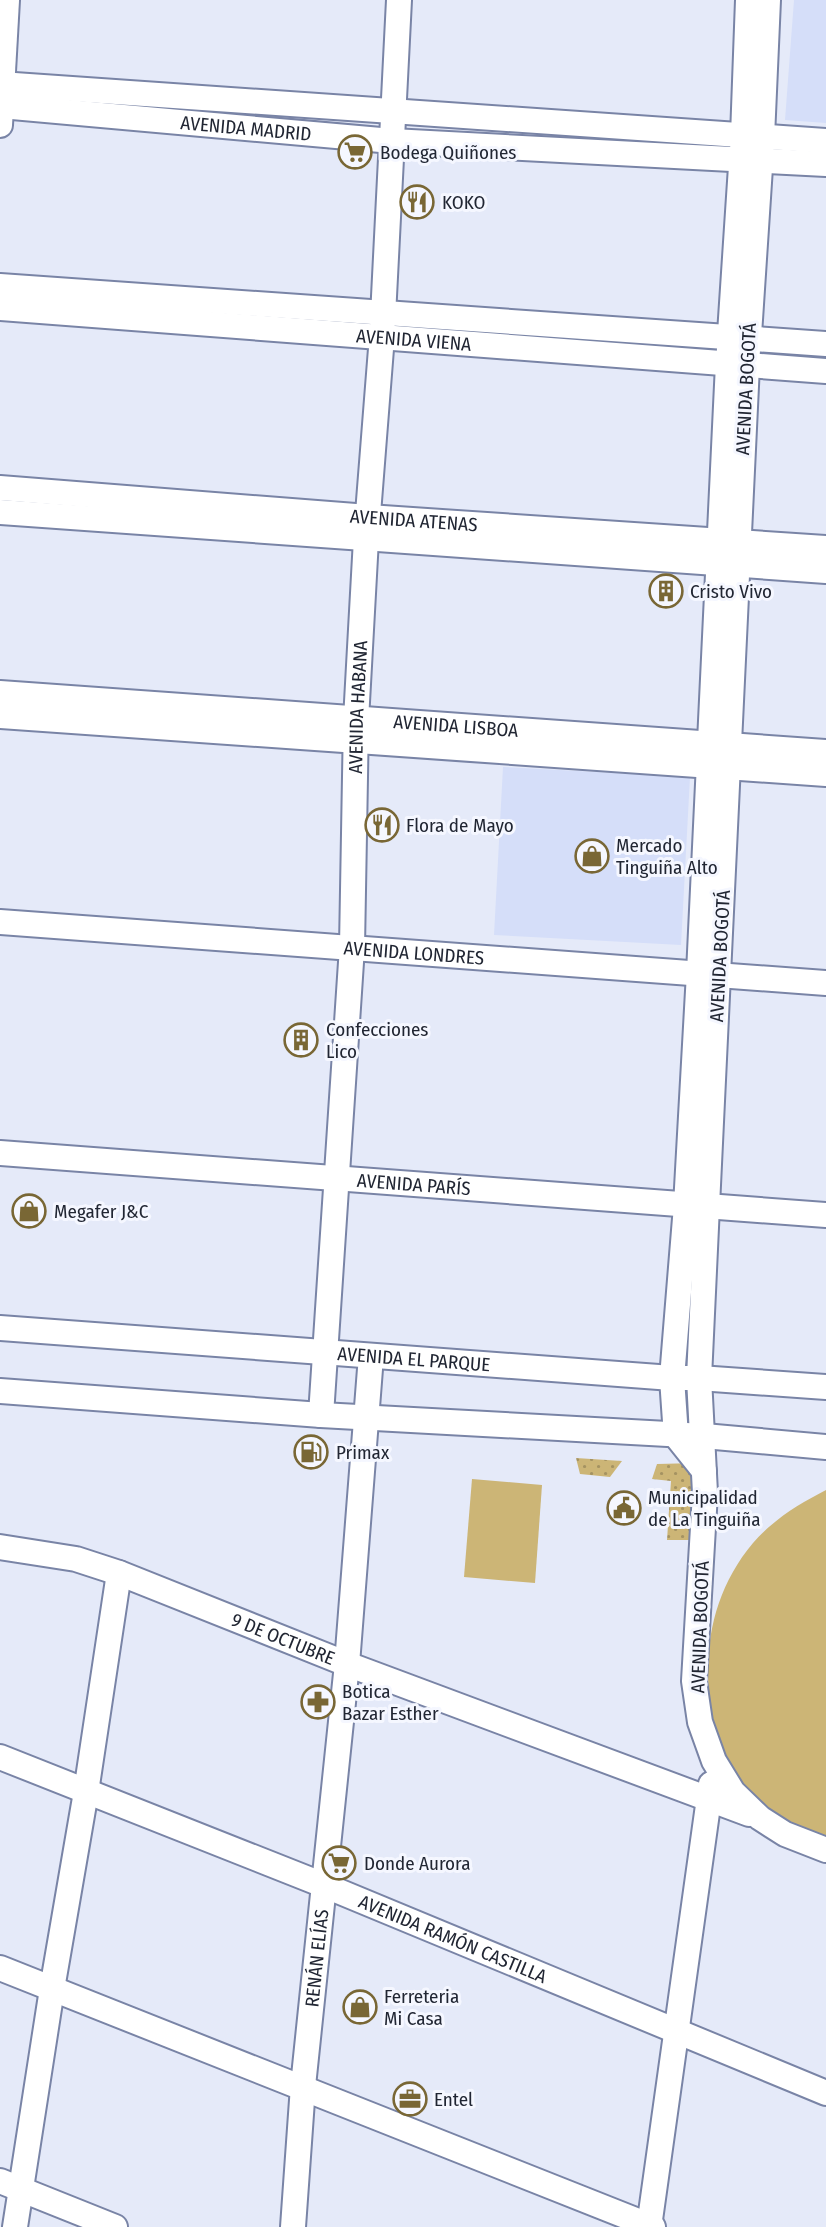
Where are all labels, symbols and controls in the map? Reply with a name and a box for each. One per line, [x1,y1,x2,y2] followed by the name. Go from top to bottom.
[180,111,312,145] street label: AVENIDA MADRID
[336,133,374,171] supermarket icon: Bodega Quiñones
[380,141,516,164] place label: Bodega Quiñones
[398,183,436,221] restaurant icon: KOKO
[442,191,485,214] place label: KOKO
[731,322,761,456] street label: AVENIDA BOGOTÁ
[355,324,472,355] street label: AVENIDA VIENA
[349,504,478,536] street label: AVENIDA ATENAS
[647,572,685,610] building icon: Cristo Vivo
[690,580,772,603] place label: Cristo Vivo
[344,640,372,774] street label: AVENIDA HABANA
[393,710,519,741] street label: AVENIDA LISBOA
[363,806,401,844] restaurant icon: Flora de Mayo
[406,814,514,837] place label: Flora de Mayo
[616,834,718,879] place label: Mercado Tinguiña Alto
[573,837,611,875] shop icon: Mercado Tinguiña Alto
[705,889,735,1023] street label: AVENIDA BOGOTÁ
[343,936,485,969] street label: AVENIDA LONDRES
[326,1018,429,1063] place label: Confecciones Lico
[282,1021,320,1059] building icon: Confecciones Lico
[356,1168,471,1200] street label: AVENIDA PARÍS
[10,1192,48,1230] shop icon: Megafer J&C
[54,1200,149,1223] place label: Megafer J&C
[337,1342,491,1376] street label: AVENIDA EL PARQUE
[292,1433,330,1471] fuel station icon: Primax
[336,1441,390,1464] place label: Primax
[648,1486,760,1531] place label: Municipalidad de La Tinguiña
[605,1489,643,1527] public building icon: Municipalidad de La Tinguiña
[686,1560,714,1694] street label: AVENIDA BOGOTÁ
[228,1608,338,1670] street label: 9 DE OCTUBRE
[342,1680,439,1725] place label: Botica Bazar Esther
[299,1683,337,1721] pharmacy icon: Botica Bazar Esther
[320,1844,358,1882] supermarket icon: Donde Aurora
[364,1852,470,1875] place label: Donde Aurora
[356,1889,550,1988] street label: AVENIDA RAMÓN CASTILLA
[300,1908,333,2008] street label: RENÁN ELÍAS
[384,1985,459,2030] place label: Ferreteria Mi Casa
[341,1988,379,2026] shop icon: Ferreteria Mi Casa
[391,2080,429,2118] office icon: Entel
[434,2088,473,2111] place label: Entel

